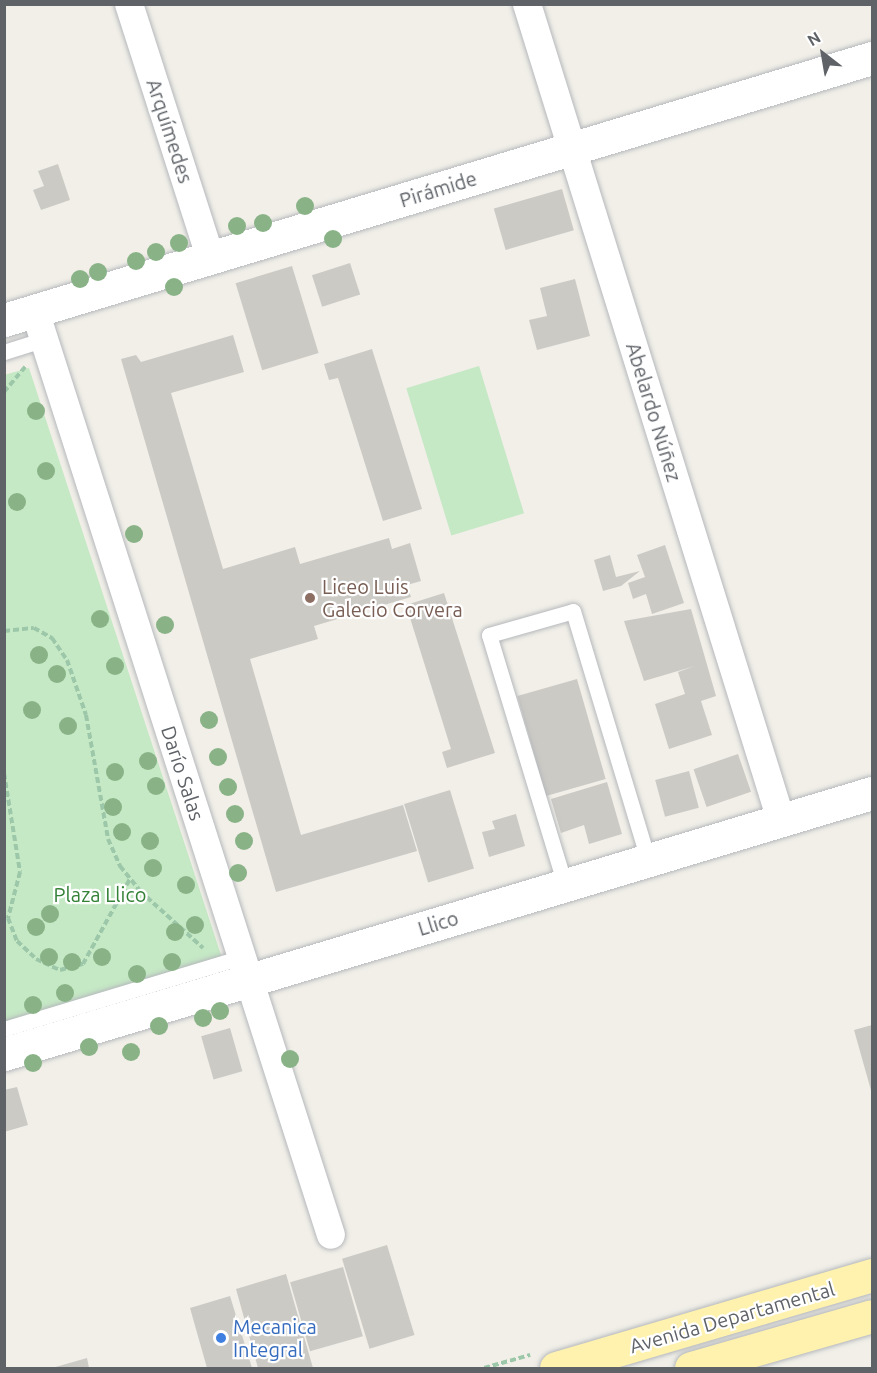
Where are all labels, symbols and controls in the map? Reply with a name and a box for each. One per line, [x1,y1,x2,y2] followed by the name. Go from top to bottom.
[793,24,853,84] north arrow
[804,28,823,49] text: N
[142,76,198,186] street label: Arquímedes
[396,166,480,212] street label: Pirámide
[621,340,687,484] street label: Abelardo Núñez
[322,574,463,621] place label: Liceo Luis Galecio Corvera
[303,591,317,605] marker: Liceo Luis Galecio Corvera
[156,723,210,823] street label: Darío Salas
[54,882,146,906] park label: Plaza Llico
[415,905,461,941] street label: Llico
[627,1276,837,1358] street label: Avenida Departamental
[233,1314,317,1361] place label: Mecanica Integral
[214,1331,228,1345] marker: Mecanica Integral

